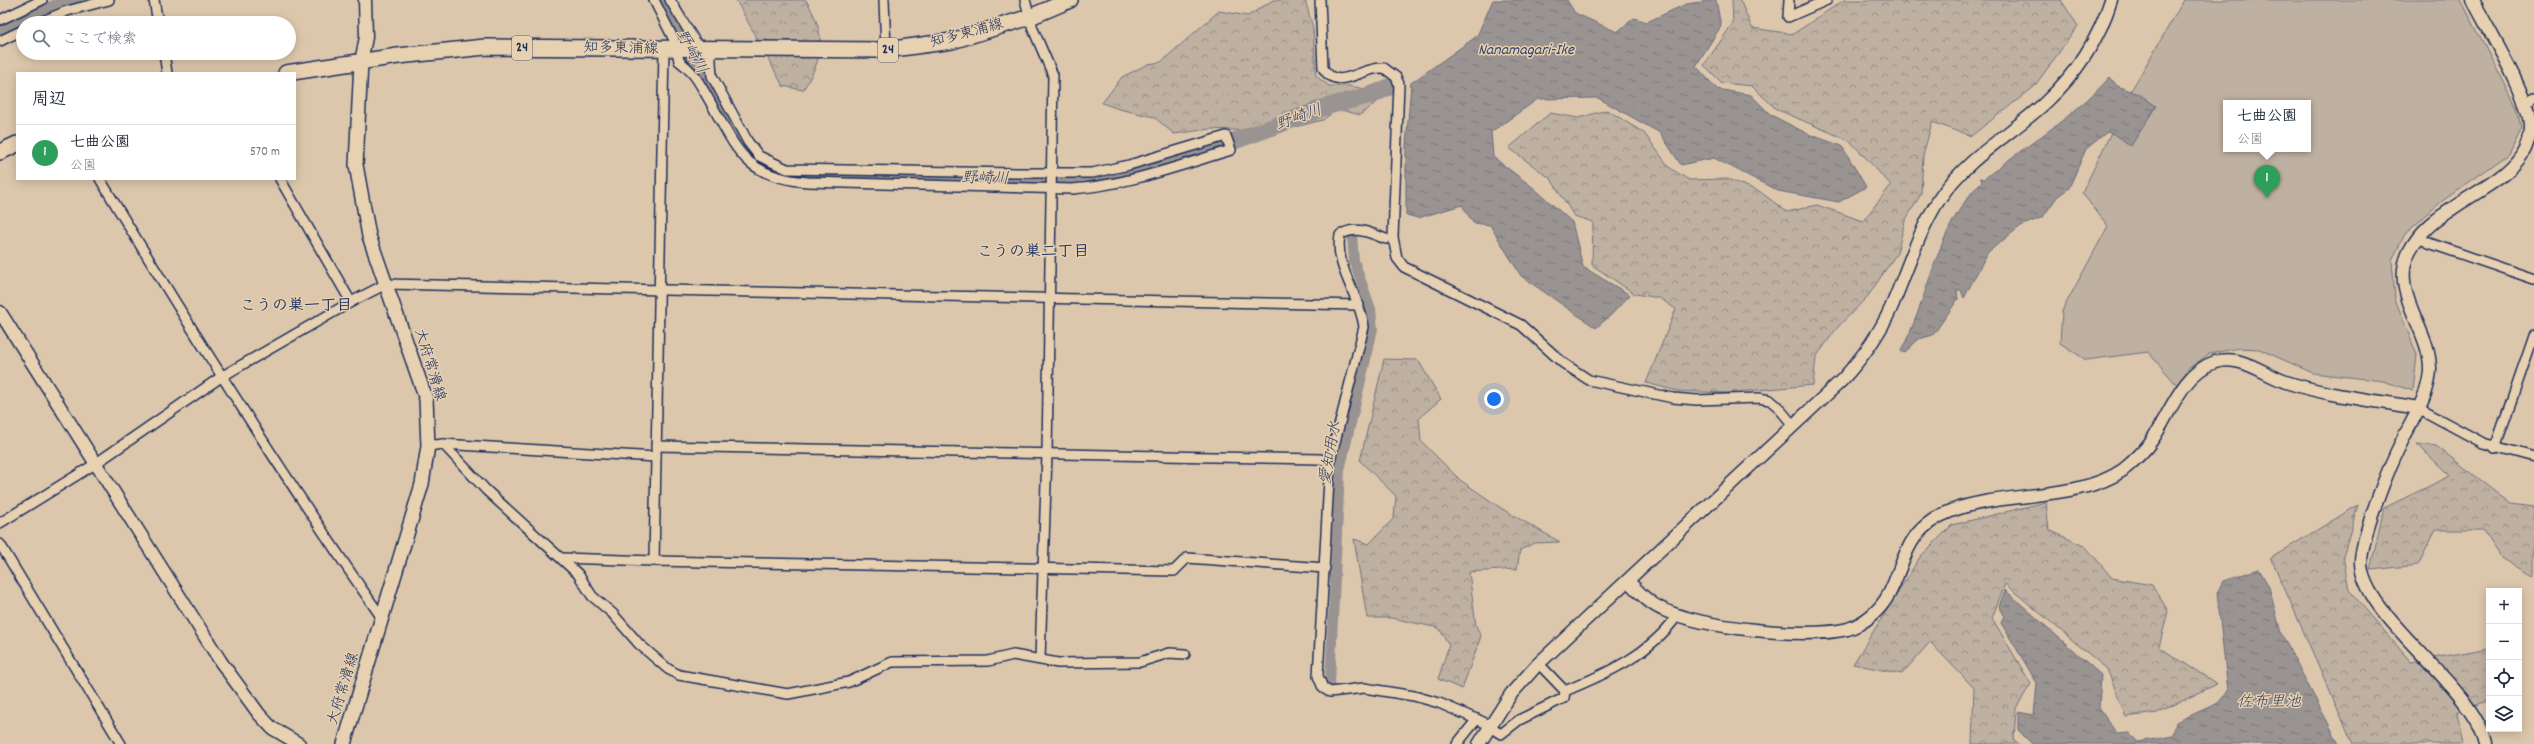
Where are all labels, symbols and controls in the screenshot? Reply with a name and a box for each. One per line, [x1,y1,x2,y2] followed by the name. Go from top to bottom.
[928,14,1006,54] street label: 知多東浦線
[16,16,296,60] search box
[669,25,713,79] water label: 野崎川
[30,27,52,49] icon: search
[62,29,137,51] text: ここで検索
[512,36,532,60] road number: 24
[583,37,659,61] street label: 知多東浦線
[878,38,898,62] road number: 24
[1478,39,1575,62] water label: Nanamagari-Ike
[32,89,66,113] text: 周辺
[1273,99,1325,137] water label: 野崎川
[2223,100,2311,152] popup
[2237,106,2297,128] text: 七曲公園
[2237,131,2263,150] text: 公園
[70,132,130,154] text: 七曲公園
[44,143,46,162] text: 1
[250,143,280,162] text: 570 m
[70,157,96,176] text: 公園
[2254,165,2280,198] pin: 1
[961,167,1009,191] water label: 野崎川
[977,241,1089,264] district label: こうの巣二丁目
[240,295,352,318] district label: こうの巣一丁目
[408,326,450,404] street label: 大府常滑線
[1484,389,1504,409] your location
[1314,419,1348,487] water label: 愛知用水
[2486,588,2522,732] map controls
[2486,588,2522,624] button: +
[2486,624,2522,660] button: −
[323,650,365,728] street label: 大府常滑線
[2486,660,2522,696] button: locate
[2237,691,2302,714] water label: 佐布里池
[2486,696,2522,732] button: layers

